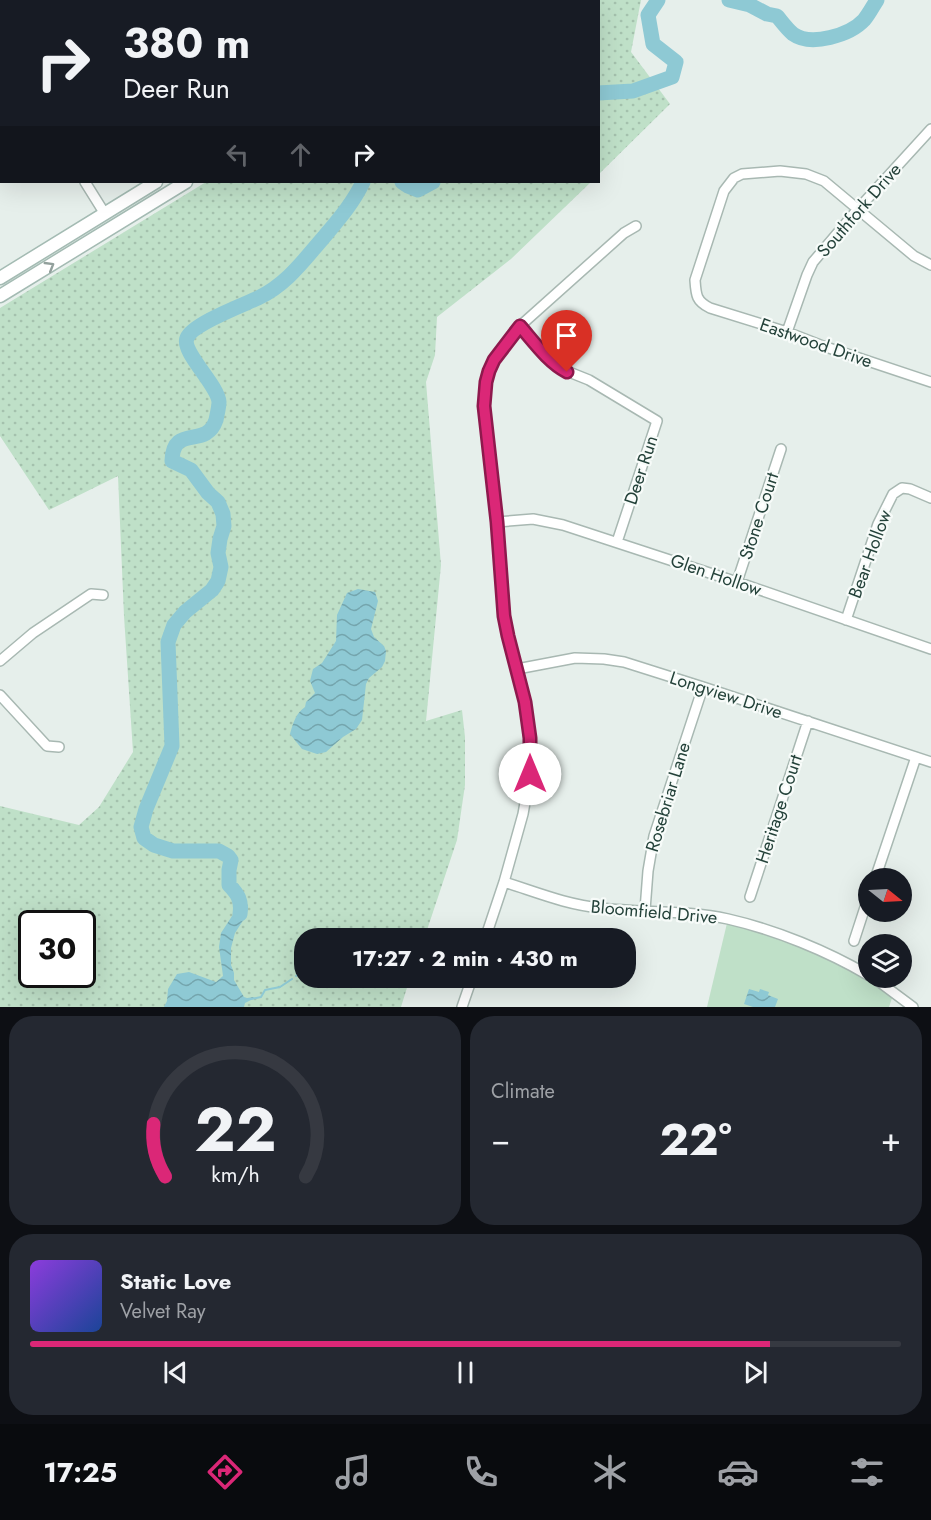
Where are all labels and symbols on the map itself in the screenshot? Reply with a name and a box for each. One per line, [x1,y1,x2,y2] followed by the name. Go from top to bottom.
[811,157,907,263] street label: Southfork Drive
[44,261,54,273] one-way arrow
[541,310,592,372] pin
[756,312,876,374] street label: Eastwood Drive
[618,432,664,508] street label: Deer Run
[733,468,786,563] street label: Stone Court
[842,505,898,602] street label: Bear Hollow
[667,547,766,603] street label: Glen Hollow
[666,665,786,725] street label: Longview Drive
[639,739,697,855] street label: Rosebriar Lane
[498,742,562,806] position arrow
[749,751,809,867] street label: Heritage Court
[858,868,912,922] north arrow
[590,894,718,930] street label: Bloomfield Drive
[18,910,96,988] speed limit sign: 30

